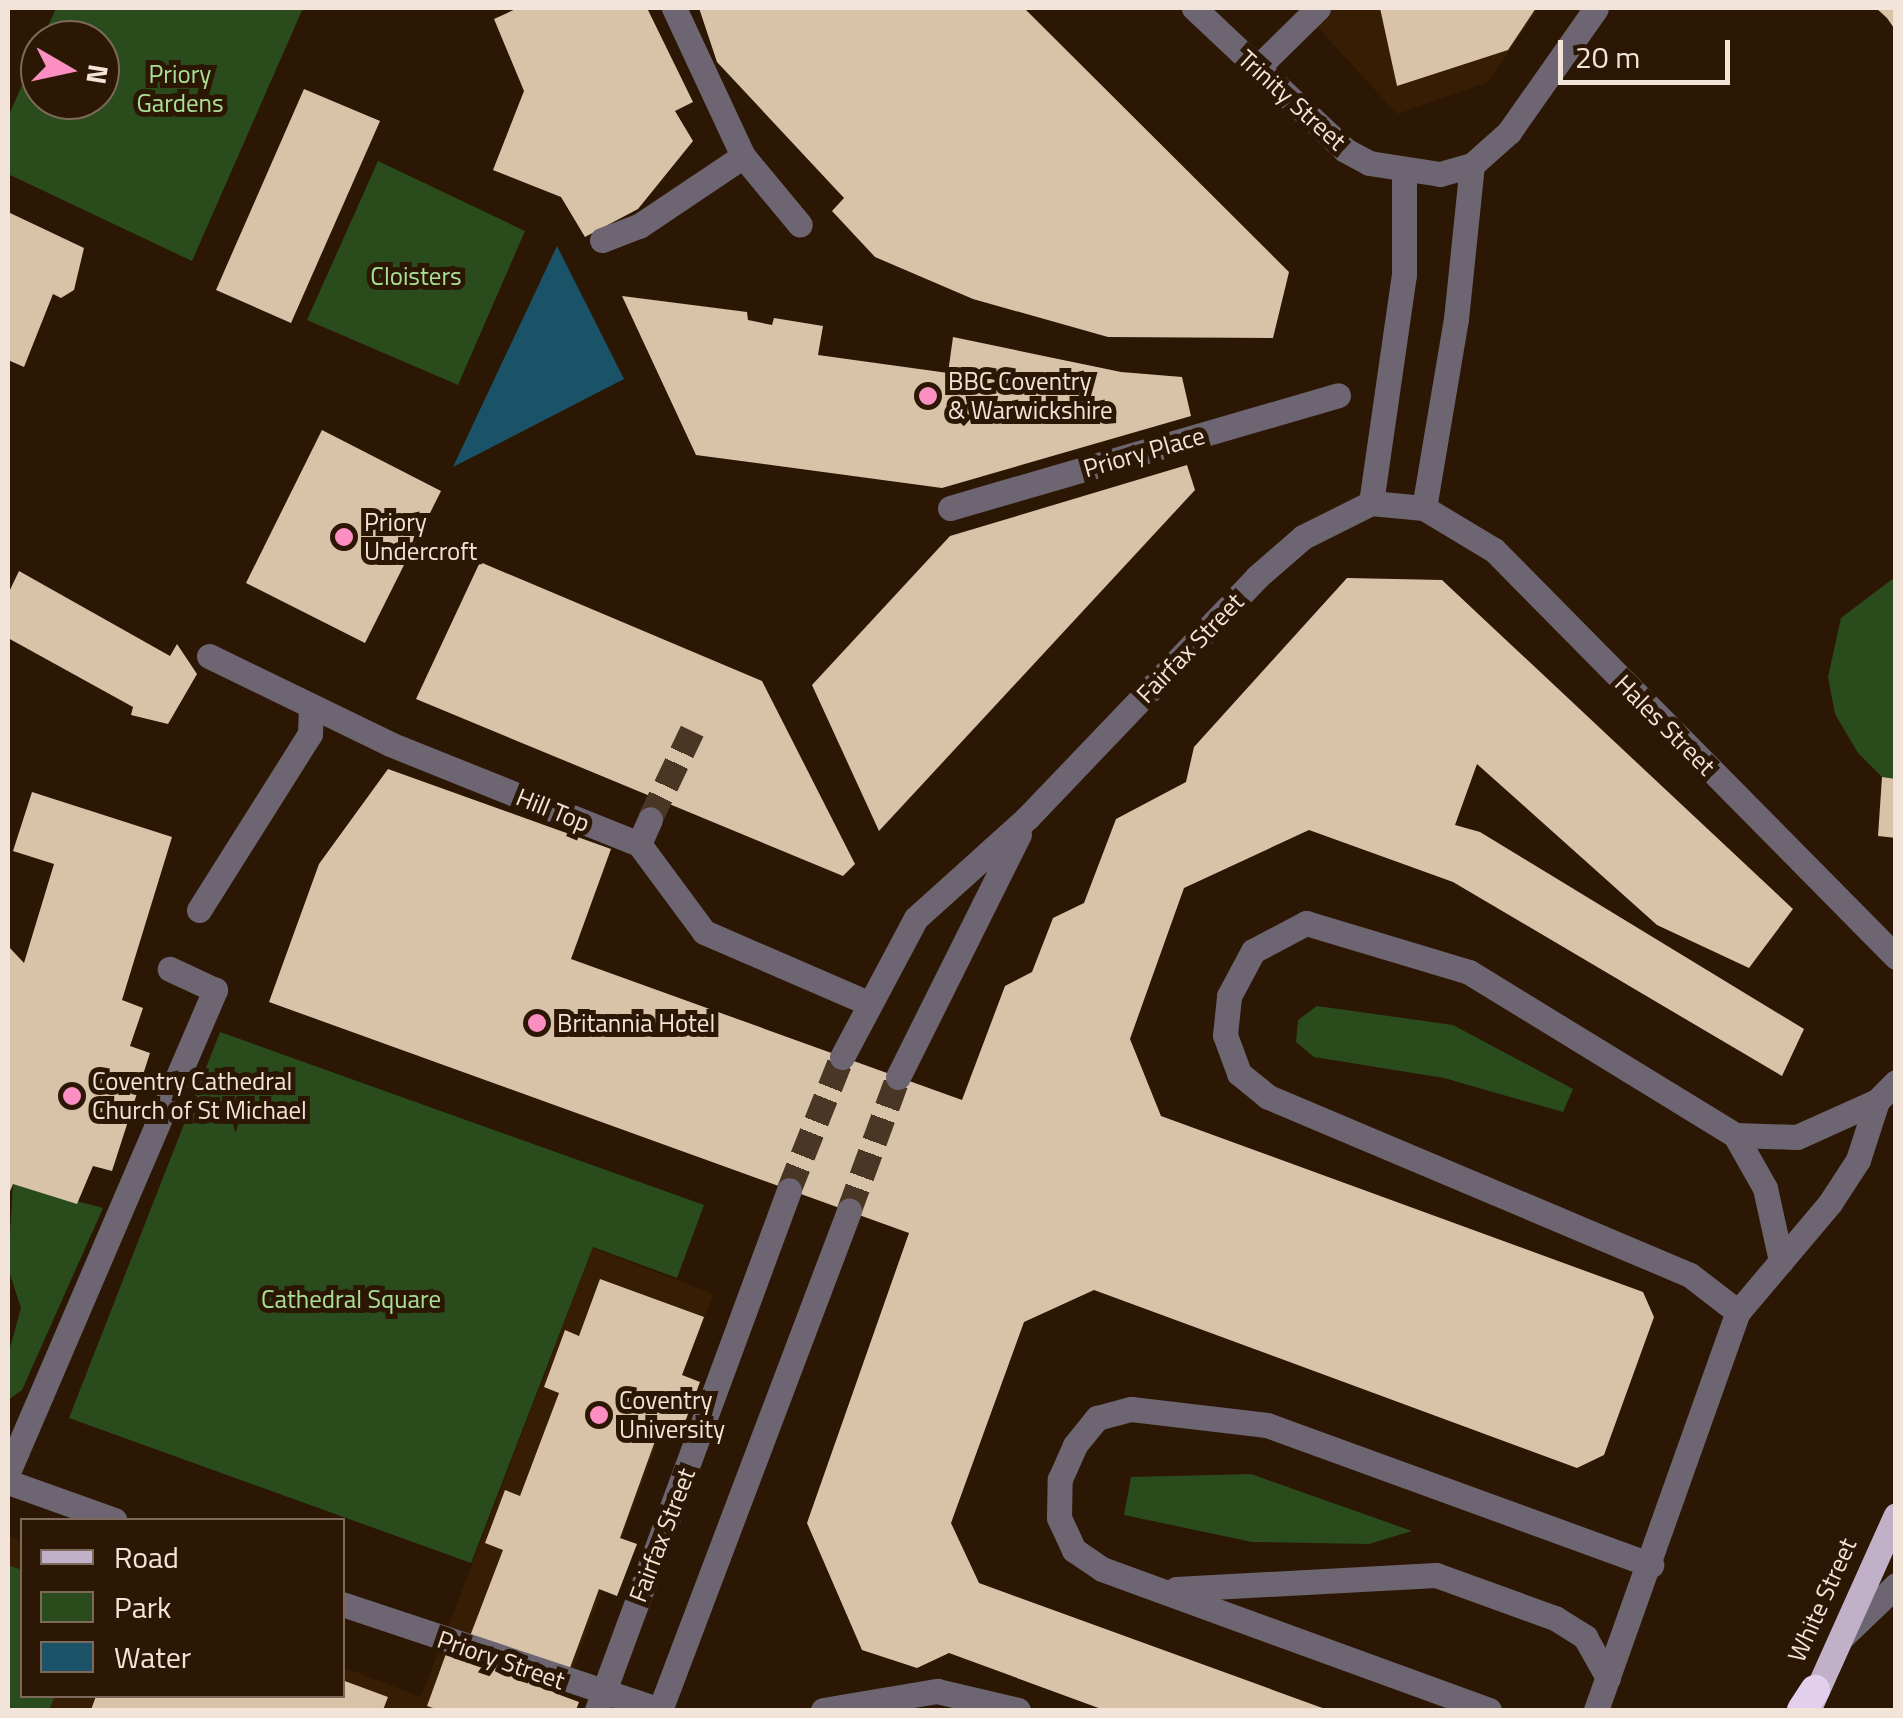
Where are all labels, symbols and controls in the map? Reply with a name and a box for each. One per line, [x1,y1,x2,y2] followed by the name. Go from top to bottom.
[20,20,120,120] north arrow
[1563,20,1736,82] scale bar
[1575,34,1640,80] text: 20 m
[1232,44,1352,156] street label: Trinity Street
[136,60,224,119] park label: Priory Gardens
[75,62,121,87] text: N
[370,261,462,291] park label: Cloisters
[948,367,1113,426] place label: BBC Coventry & Warwickshire
[917,385,939,407] marker: BBC Coventry & Warwickshire
[1080,420,1208,484] street label: Priory Place
[364,508,477,567] place label: Priory Undercroft
[333,526,355,548] marker: Priory Undercroft
[1130,587,1250,709] street label: Fairfax Street
[1609,669,1721,781] street label: Hales Street
[512,782,594,838] street label: Hill Top
[557,1008,715,1038] place label: Britannia Hotel
[526,1012,548,1034] marker: Britannia Hotel
[92,1067,307,1126] place label: Coventry Cathedral Church of St Michael
[61,1085,83,1107] marker: Coventry Cathedral Church of St Michael
[261,1284,441,1314] park label: Cathedral Square
[619,1386,725,1445] place label: Coventry University
[588,1404,610,1426] marker: Coventry University
[623,1464,701,1606] street label: Fairfax Street
[20,1518,345,1698] legend
[1781,1533,1863,1667] street label: White Street
[114,1534,179,1580] text: Road
[114,1584,171,1630] text: Park
[433,1624,569,1696] street label: Priory Street
[114,1634,191,1680] text: Water

